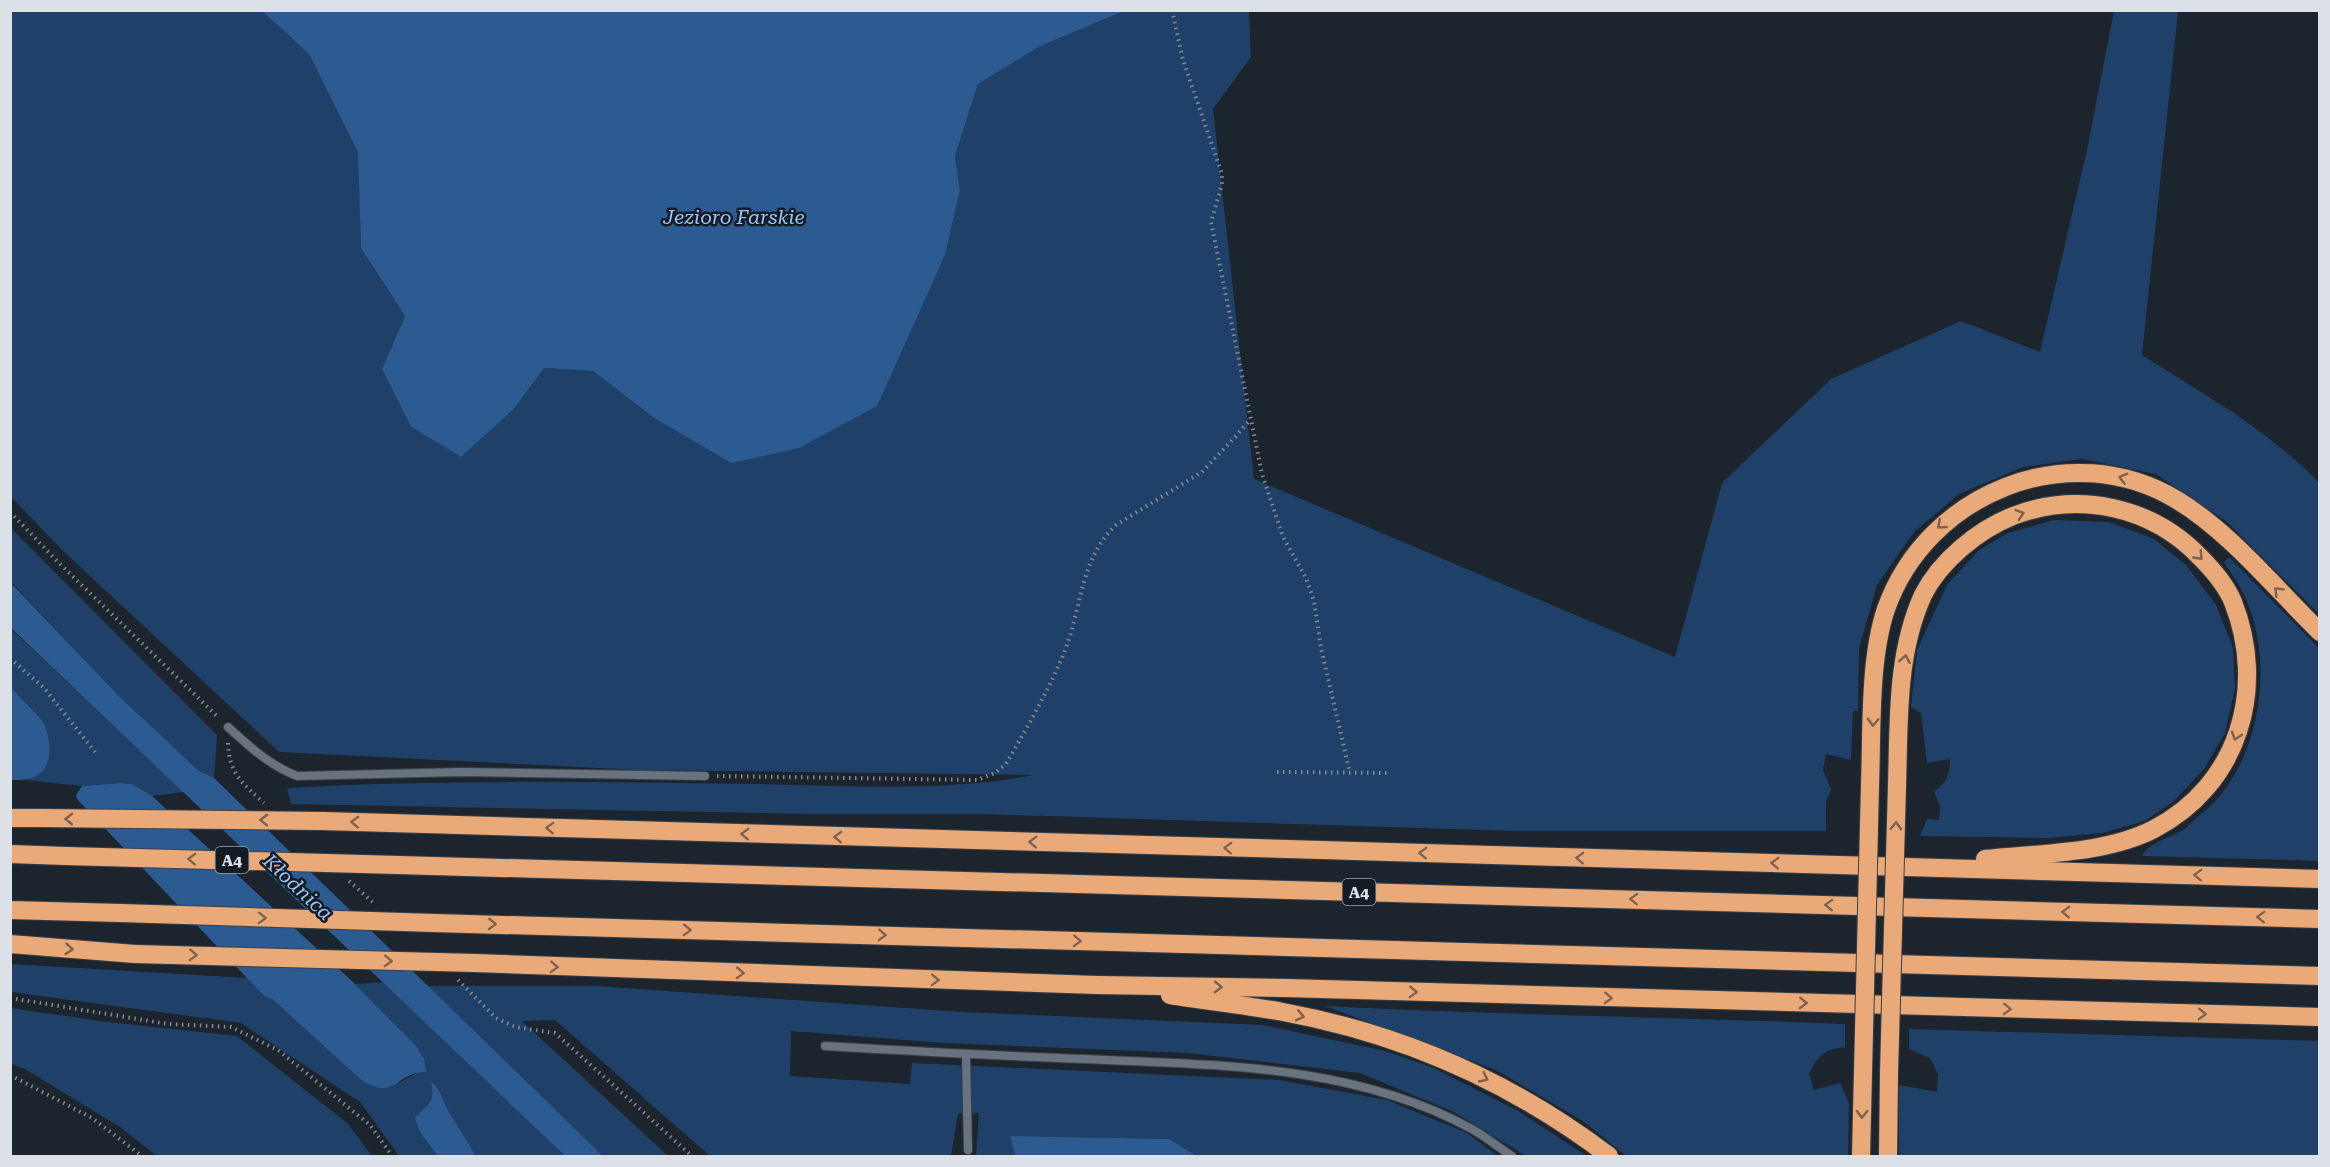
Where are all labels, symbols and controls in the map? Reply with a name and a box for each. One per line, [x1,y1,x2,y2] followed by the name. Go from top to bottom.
[662,205,805,229] water label: Jezioro Farskie
[2118,473,2128,486] one-way arrow
[2014,509,2025,522] one-way arrow
[1937,518,1948,529] one-way arrow
[2192,549,2203,559] one-way arrow
[2275,587,2286,598] one-way arrow
[1898,654,1911,664] one-way arrow
[1866,718,1879,727] one-way arrow
[2231,730,2244,741] one-way arrow
[64,812,73,825] one-way arrow
[259,814,268,827] one-way arrow
[350,816,359,828] one-way arrow
[1890,821,1902,830] one-way arrow
[545,822,554,834] one-way arrow
[740,828,749,841] one-way arrow
[833,831,842,843] one-way arrow
[1028,836,1037,849] one-way arrow
[1223,842,1232,854] one-way arrow
[216,847,248,873] road number: A4
[1418,847,1427,860] one-way arrow
[257,848,338,925] water label: Kłodnica
[1576,851,1585,864] one-way arrow
[188,853,197,866] one-way arrow
[1770,857,1779,869] one-way arrow
[2194,869,2203,881] one-way arrow
[1342,879,1376,905] road number: A4
[1630,893,1639,906] one-way arrow
[1825,899,1834,911] one-way arrow
[2062,905,2071,918] one-way arrow
[258,911,267,924] one-way arrow
[2257,911,2266,923] one-way arrow
[488,918,497,931] one-way arrow
[683,924,692,936] one-way arrow
[878,929,887,942] one-way arrow
[1073,934,1082,947] one-way arrow
[64,942,73,955] one-way arrow
[189,949,198,962] one-way arrow
[384,954,393,967] one-way arrow
[550,960,559,973] one-way arrow
[736,967,745,980] one-way arrow
[931,973,940,986] one-way arrow
[1214,980,1223,993] one-way arrow
[1409,985,1418,998] one-way arrow
[1604,991,1613,1004] one-way arrow
[1799,997,1808,1009] one-way arrow
[2003,1002,2012,1015] one-way arrow
[1295,1008,1305,1021] one-way arrow
[2198,1008,2207,1020] one-way arrow
[1478,1070,1489,1082] one-way arrow
[1856,1110,1868,1119] one-way arrow

